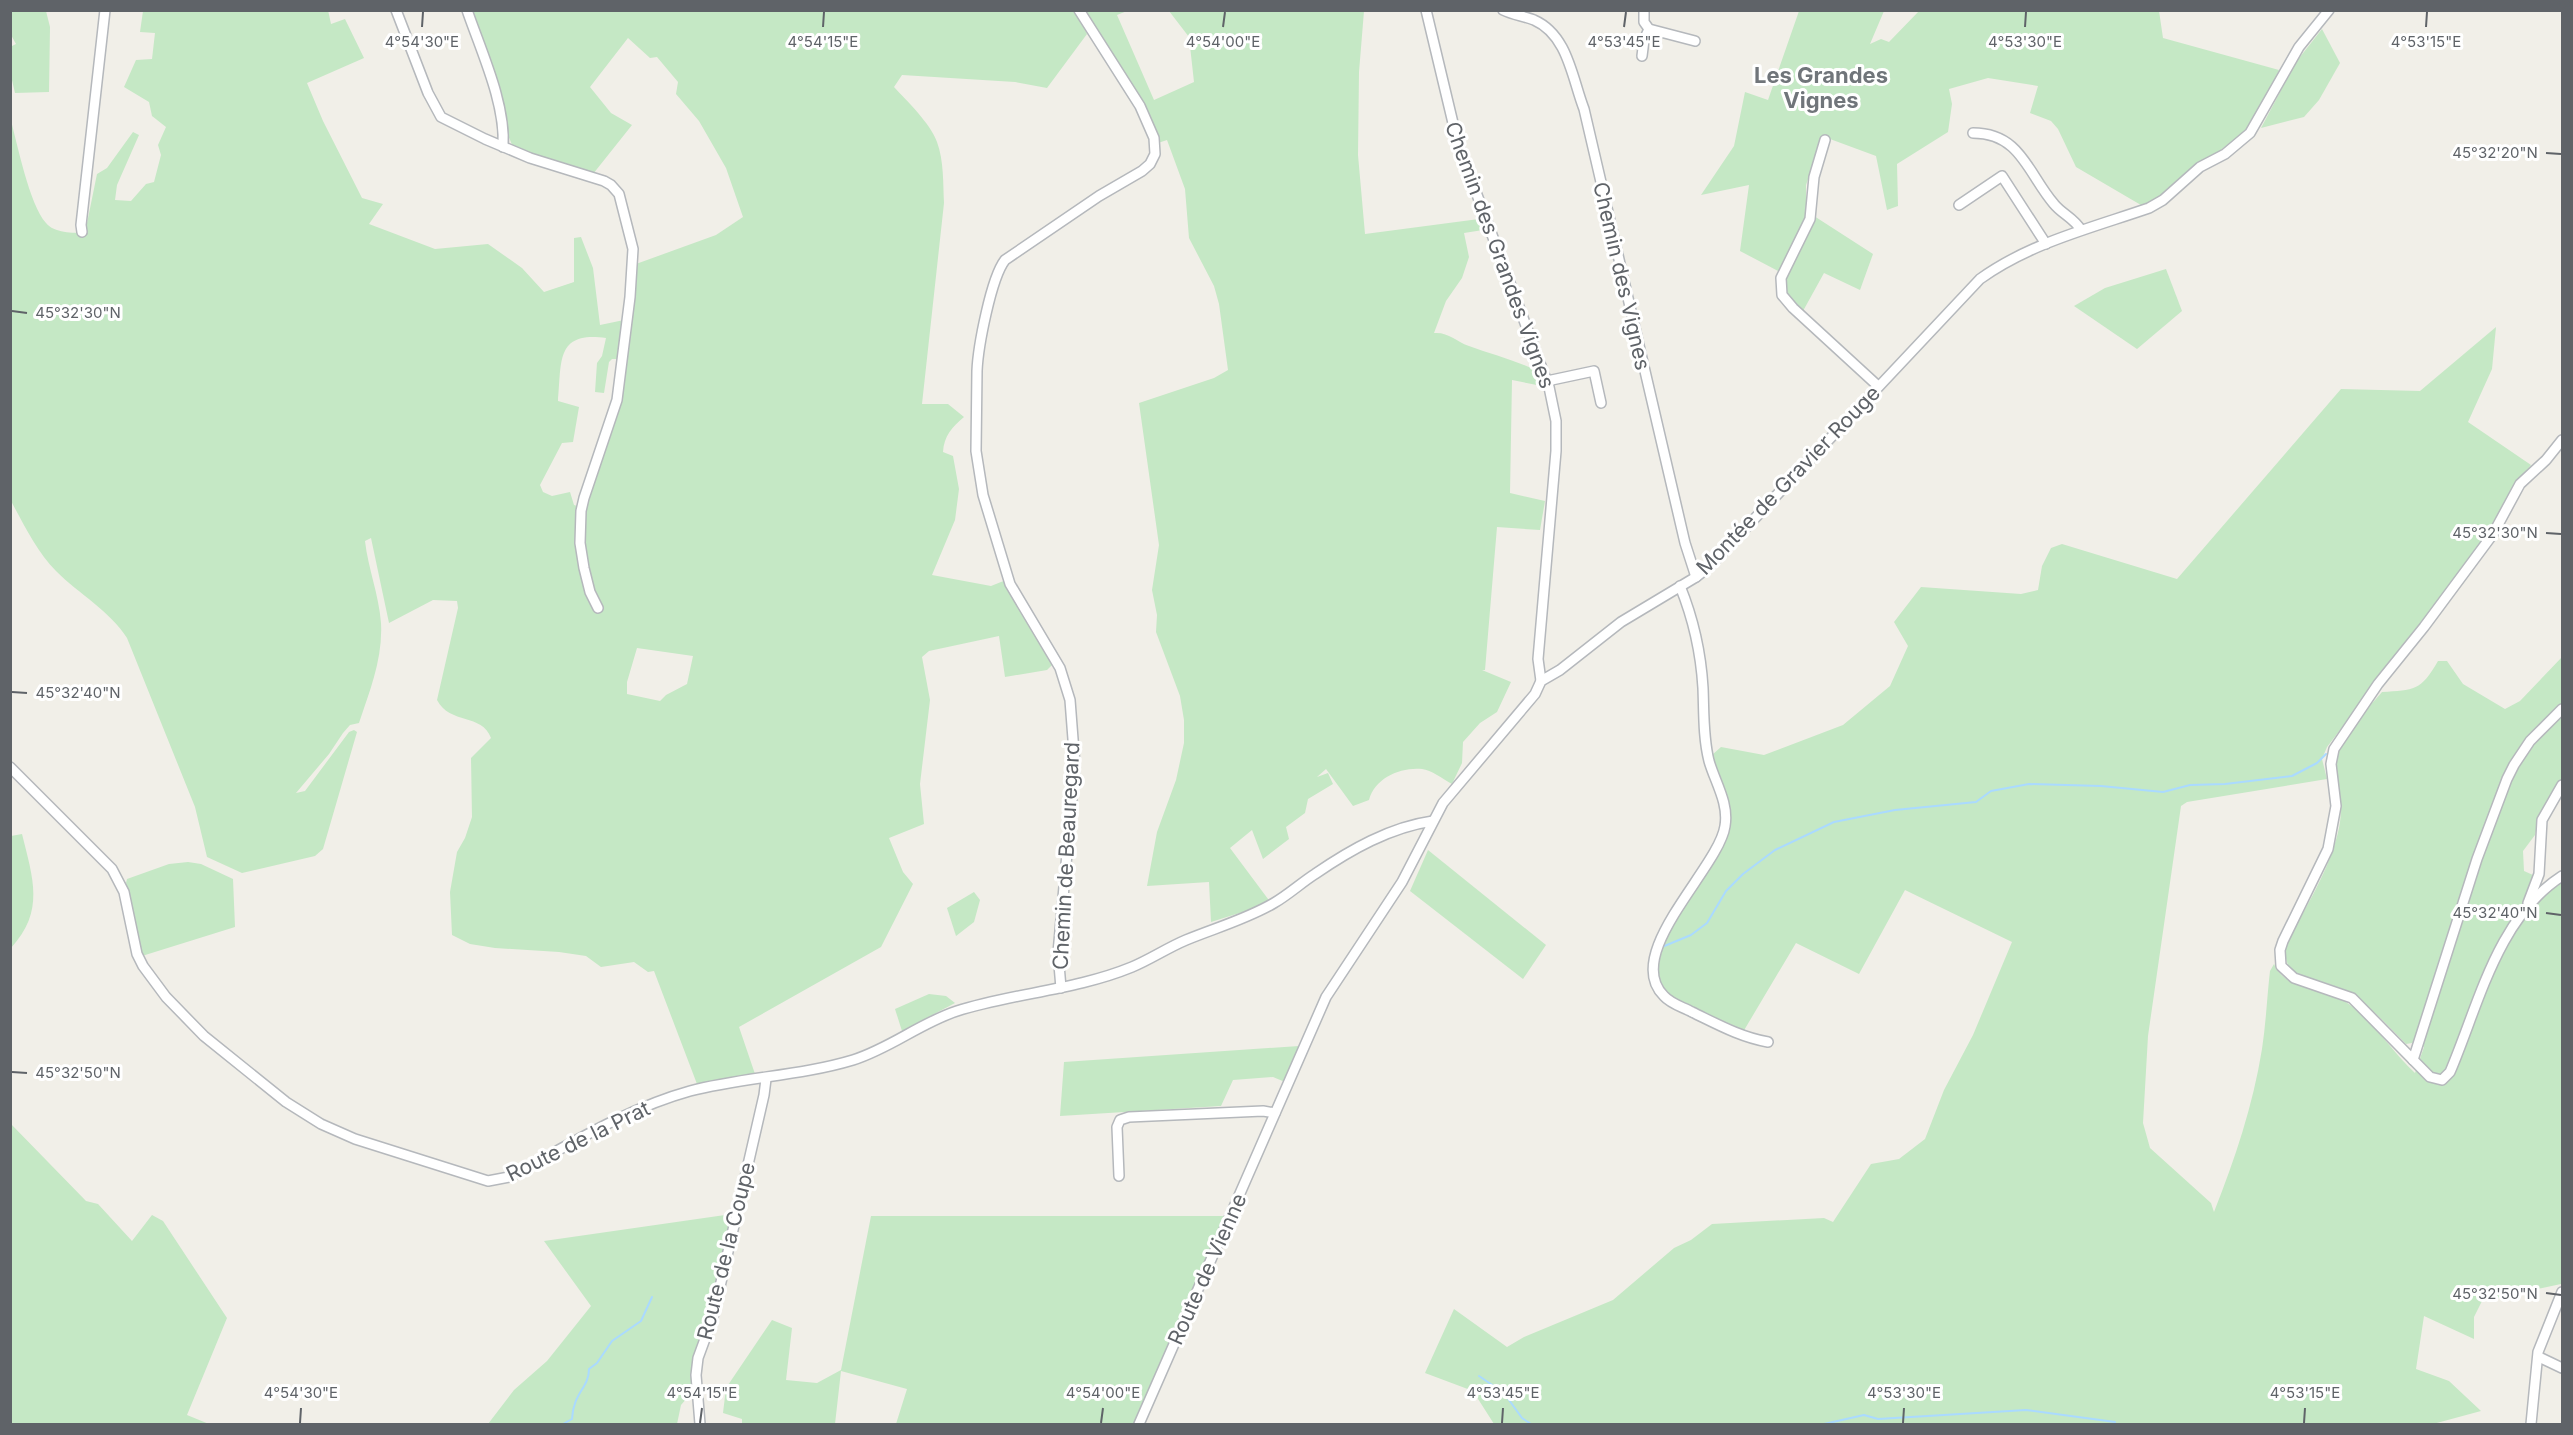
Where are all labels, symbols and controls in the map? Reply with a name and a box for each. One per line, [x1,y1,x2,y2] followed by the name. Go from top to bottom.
[385,32,459,51] text: 4°54'30"E
[788,32,858,51] text: 4°54'15"E
[1186,32,1260,51] text: 4°54'00"E
[1588,32,1661,51] text: 4°53'45"E
[1988,32,2062,51] text: 4°53'30"E
[2391,32,2461,51] text: 4°53'15"E
[1754,62,1888,113] district label: Les Grandes Vignes
[1440,118,1560,392] street label: Chemin des Grandes Vignes
[2452,143,2538,162] text: 45°32'20"N
[1588,180,1656,372] street label: Chemin des Vignes
[35,303,121,322] text: 45°32'30"N
[1691,380,1885,580] street label: Montée de Gravier Rouge
[2452,523,2538,542] text: 45°32'30"N
[35,683,121,702] text: 45°32'40"N
[1048,741,1084,971] street label: Chemin de Beauregard
[2452,903,2538,922] text: 45°32'40"N
[35,1063,121,1082] text: 45°32'50"N
[502,1095,654,1187] street label: Route de la Prat
[692,1160,760,1342] street label: Route de la Coupe
[1162,1189,1252,1349] street label: Route de Vienne
[2452,1284,2538,1303] text: 45°32'50"N
[264,1383,338,1402] text: 4°54'30"E
[667,1383,737,1402] text: 4°54'15"E
[1066,1383,1140,1402] text: 4°54'00"E
[1467,1383,1540,1402] text: 4°53'45"E
[1867,1383,1941,1402] text: 4°53'30"E
[2270,1383,2340,1402] text: 4°53'15"E

